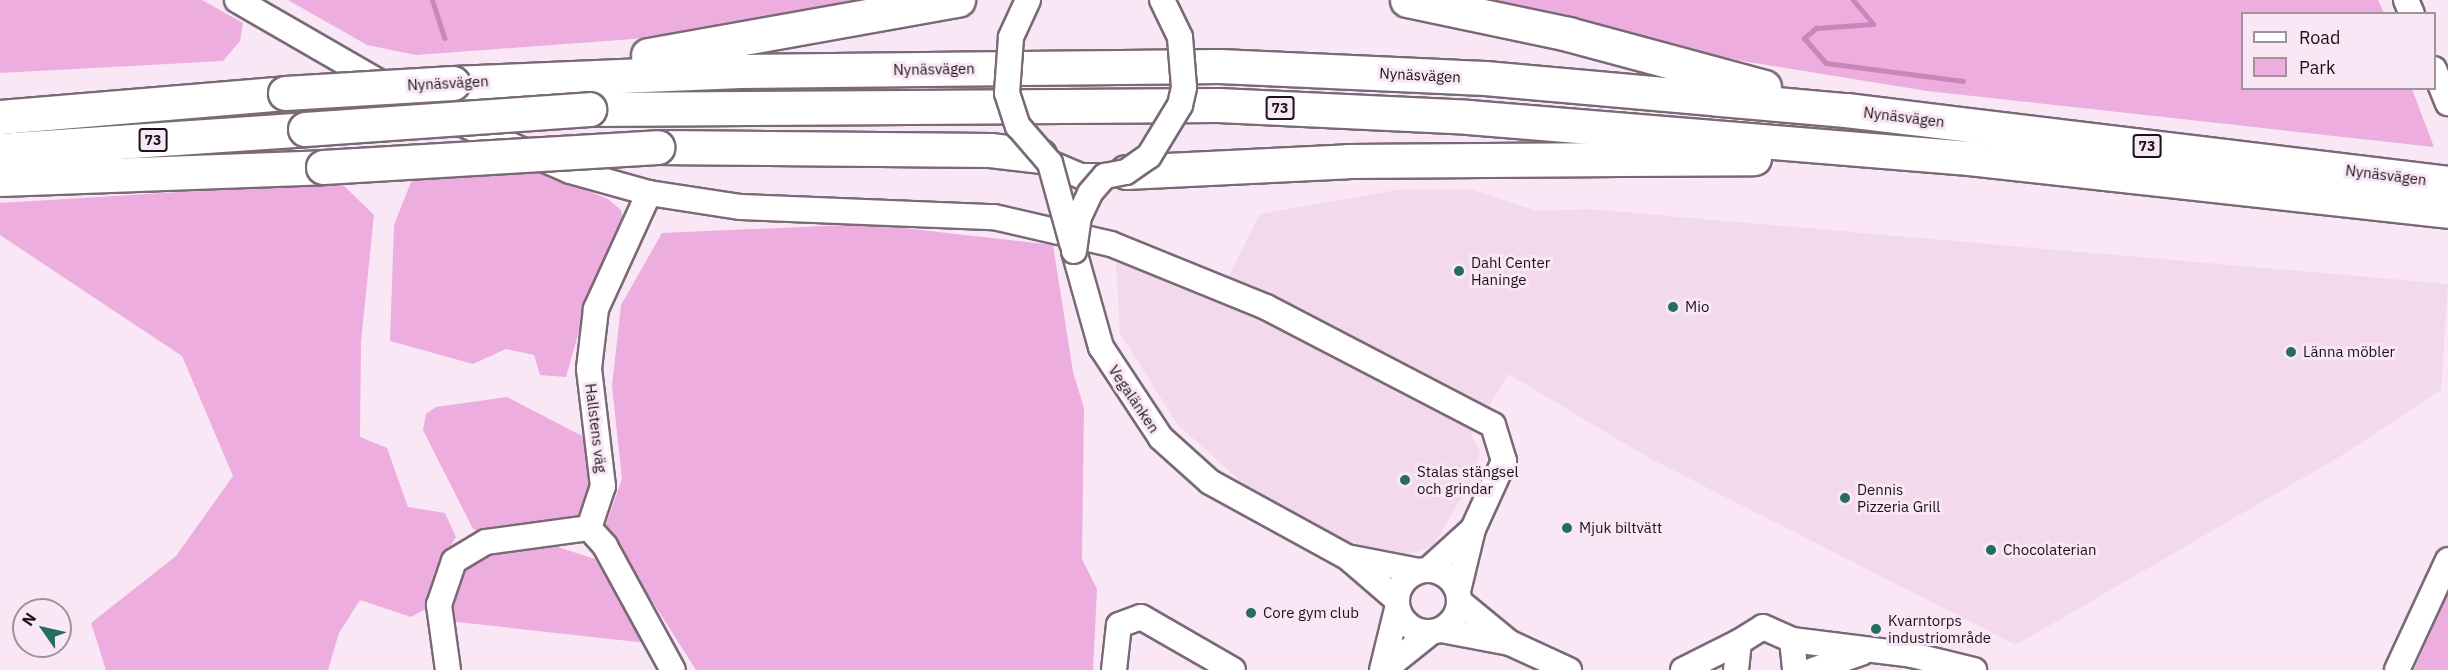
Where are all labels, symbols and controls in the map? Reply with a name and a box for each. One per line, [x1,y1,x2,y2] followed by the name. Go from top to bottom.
[2241,12,2436,90] legend
[2299,26,2340,49] text: Road
[2299,56,2335,79] text: Park
[893,59,975,79] street label: Nynäsvägen
[1379,64,1461,86] street label: Nynäsvägen
[407,72,489,94] street label: Nynäsvägen
[1265,97,1295,119] road number: 73
[1862,103,1946,131] street label: Nynäsvägen
[138,129,168,151] road number: 73
[2132,135,2162,157] road number: 73
[2344,161,2428,189] street label: Nynäsvägen
[1471,253,1550,288] place label: Dahl Center Haninge
[1452,264,1466,278] marker: Dahl Center Haninge
[1685,298,1709,316] place label: Mio
[1666,300,1680,314] marker: Mio
[2303,343,2395,361] place label: Länna möbler
[2284,345,2298,359] marker: Länna möbler
[1105,362,1163,436] street label: Vegalänken
[582,382,610,474] street label: Hallstens väg
[1417,462,1518,497] place label: Stalas stängsel och grindar
[1398,473,1412,487] marker: Stalas stängsel och grindar
[1857,480,1940,515] place label: Dennis Pizzeria Grill
[1838,491,1852,505] marker: Dennis Pizzeria Grill
[1579,519,1662,537] place label: Mjuk biltvätt
[1560,521,1574,535] marker: Mjuk biltvätt
[2003,541,2096,559] place label: Chocolaterian
[1984,543,1998,557] marker: Chocolaterian
[12,598,72,658] north arrow
[1263,604,1359,622] place label: Core gym club
[1244,606,1258,620] marker: Core gym club
[17,609,40,629] text: N
[1888,611,1991,646] place label: Kvarntorps industriområde
[1869,622,1883,636] marker: Kvarntorps industriområde

